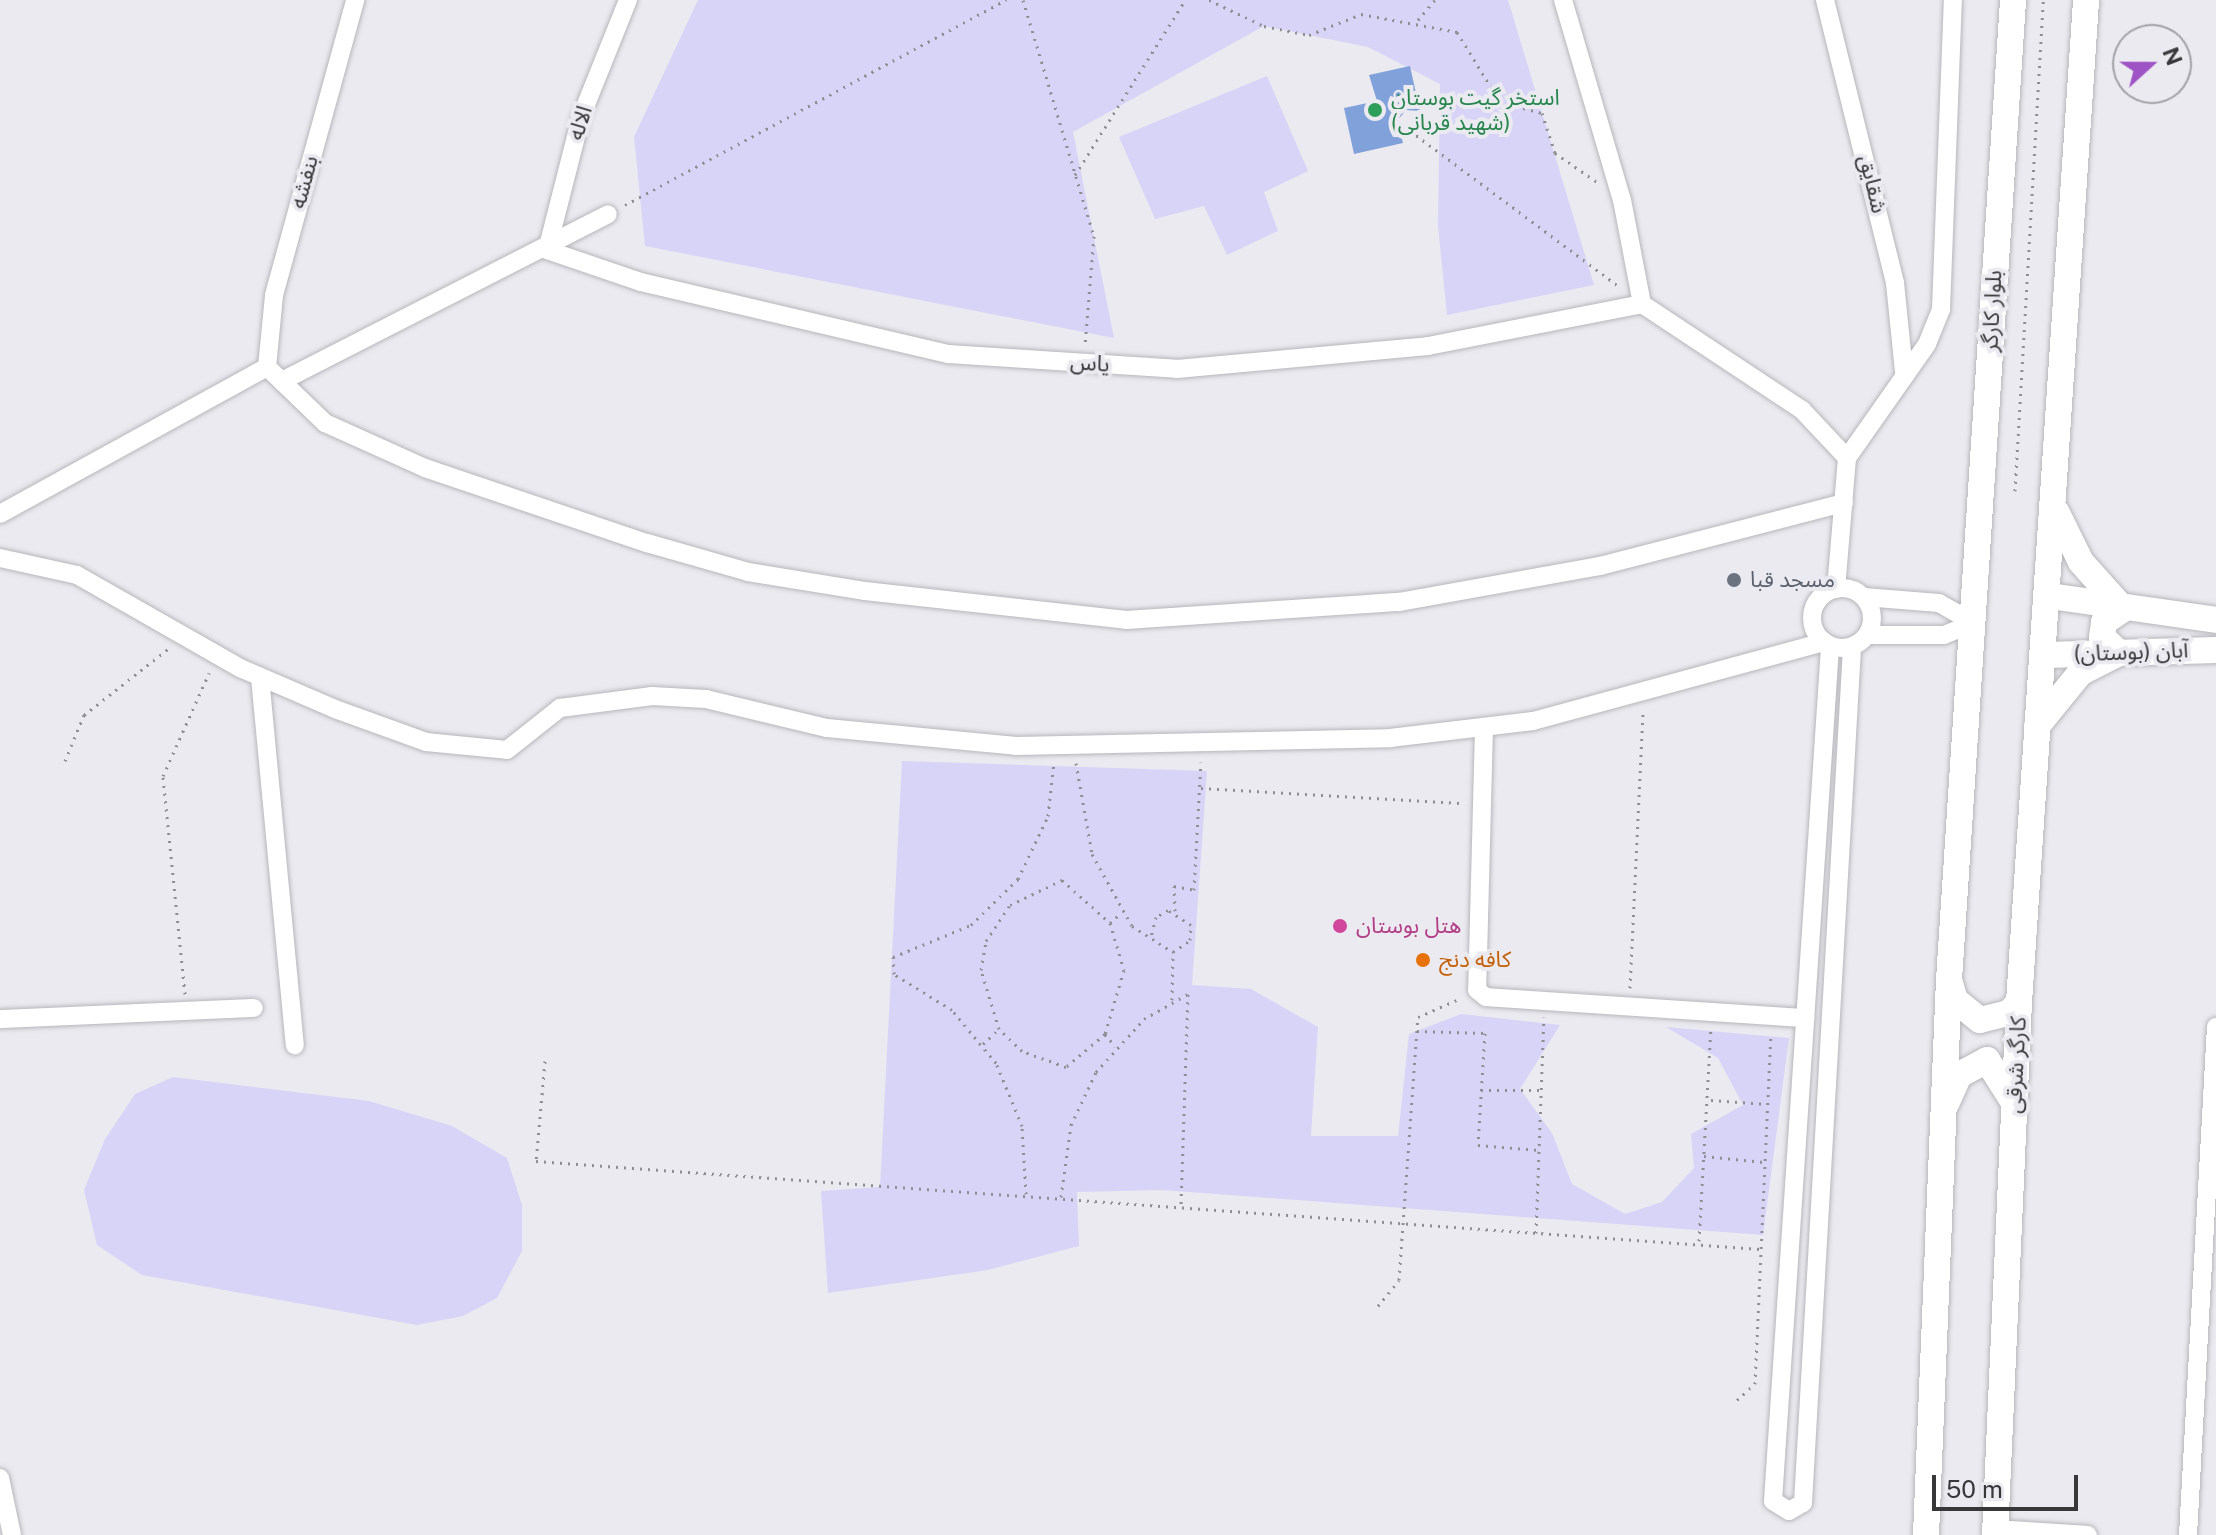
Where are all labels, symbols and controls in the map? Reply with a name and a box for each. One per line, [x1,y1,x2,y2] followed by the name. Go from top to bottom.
[2112,24,2192,104] north arrow
[2157,43,2188,69] text: N
[1391,84,1560,136] place label: استخر گیت بوستان (شهید قربانی)
[1366,101,1384,119] marker: استخر گیت بوستان (شهید قربانی)
[562,103,598,143] street label: الاله
[1854,152,1892,216] street label: شقایق
[284,153,324,211] street label: بنفشه
[1977,269,2007,353] street label: بلوار کارگر
[1069,348,1111,378] street label: یاس
[1750,567,1835,593] place label: مسجد قبا
[1725,571,1743,589] marker: مسجد قبا
[2073,637,2189,667] street label: آبان (بوستان)
[1356,913,1461,939] place label: هتل بوستان
[1331,917,1349,935] marker: هتل بوستان
[1439,947,1511,973] place label: کافه دنج
[1414,951,1432,969] marker: کافه دنج
[2000,1016,2032,1114] street label: کارگر شرقی
[1936,1459,2082,1509] scale bar
[1946,1475,2003,1503] text: 50 m

